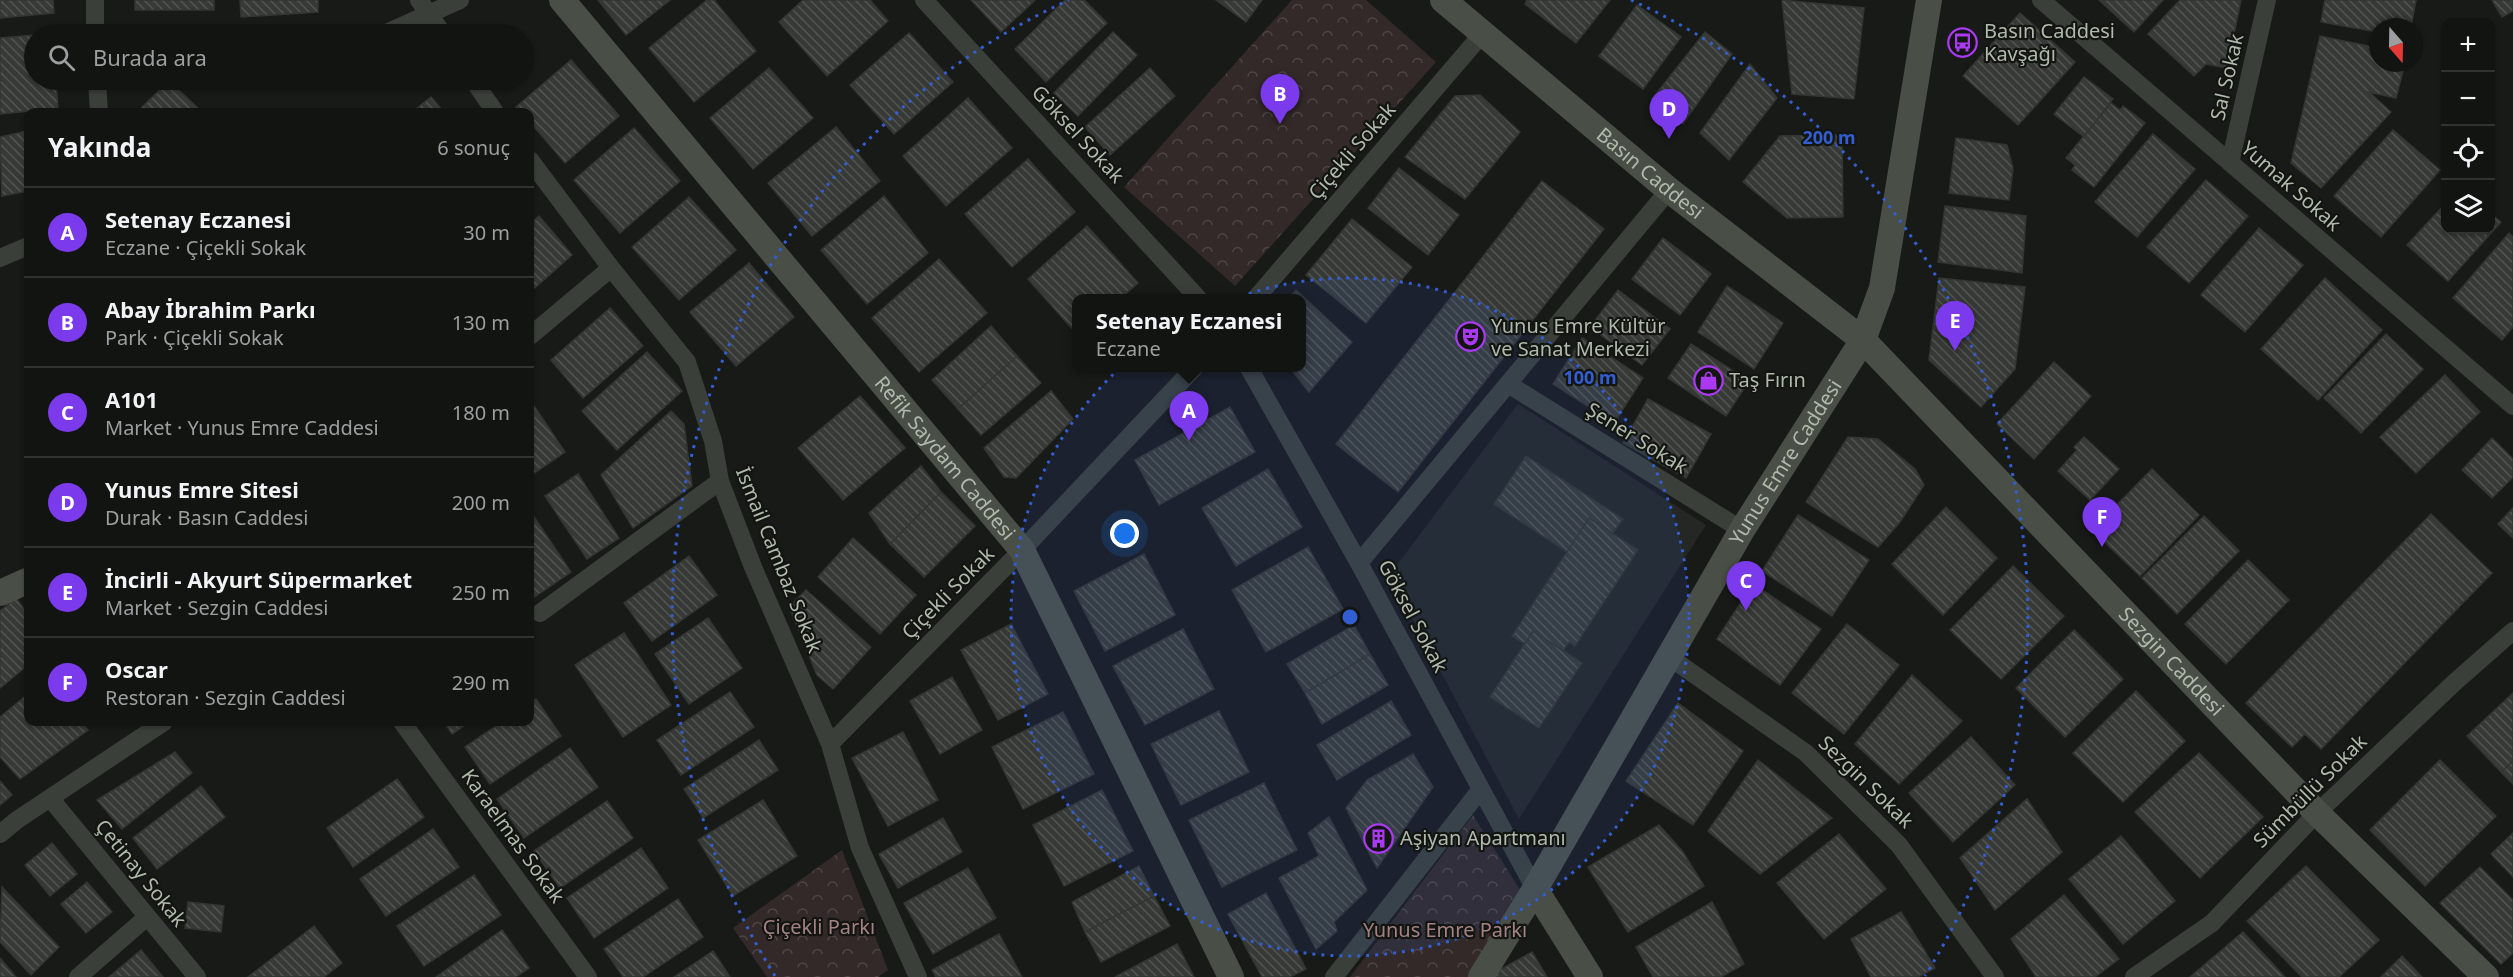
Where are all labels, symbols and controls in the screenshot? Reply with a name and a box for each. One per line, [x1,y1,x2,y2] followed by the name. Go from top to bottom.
[1984,17,2115,67] place label: Basın Caddesi Kavşağı
[2369,18,2423,72] north arrow
[2441,18,2495,234] map controls
[2441,18,2495,72] button: +
[24,24,534,90] search box
[1947,26,1979,58] bus stop icon: Basın Caddesi Kavşağı
[2203,31,2250,123] street label: Sal Sokak
[45,41,78,74] icon: search
[93,42,207,72] text: Burada ara
[2441,72,2495,126] button: −
[1260,74,1300,124] pin: B
[1026,79,1131,189] street label: Göksel Sokak
[1650,90,1688,139] pin: D
[1302,96,1402,205] street label: Çiçekli Sokak
[1591,121,1709,225] street label: Basın Caddesi
[1802,125,1856,149] text: 200 m
[2441,126,2495,180] button: locate
[48,129,151,165] text: Yakında
[437,134,510,161] text: 6 sonuç
[2235,135,2347,237] street label: Yumak Sokak
[2441,180,2495,234] button: layers
[105,204,291,234] text: Setenay Eczanesi
[61,219,74,246] text: A
[463,219,510,246] text: 30 m
[105,234,306,261] text: Eczane · Çiçekli Sokak
[105,294,316,324] text: Abay İbrahim Parkı
[1072,294,1306,372] popup
[1936,302,1974,351] pin: E
[1096,305,1282,335] text: Setenay Eczanesi
[61,309,74,336] text: B
[452,309,510,336] text: 130 m
[1491,312,1665,362] place label: Yunus Emre Kültür ve Sanat Merkezi
[1454,321,1486,353] theatre icon: Yunus Emre Kültür ve Sanat Merkezi
[105,324,284,351] text: Park · Çiçekli Sokak
[1096,335,1161,362] text: Eczane
[1692,364,1724,396] shop icon: Taş Fırın
[1563,365,1617,389] text: 100 m
[1729,366,1806,393] place label: Taş Fırın
[869,370,1022,545] street label: Refik Saydam Caddesi
[1722,374,1848,550] street label: Yunus Emre Caddesi
[105,384,158,414] text: A101
[1170,392,1208,441] pin: A
[1581,396,1693,480] street label: Şener Sokak
[61,399,74,426] text: C
[452,399,510,426] text: 180 m
[105,414,379,441] text: Market · Yunus Emre Caddesi
[730,463,829,657] street label: İsmail Cambaz Sokak
[105,474,299,504] text: Yunus Emre Sitesi
[60,489,75,516] text: D
[452,489,510,516] text: 200 m
[2082,498,2122,547] pin: F
[105,504,308,531] text: Durak · Basın Caddesi
[1110,519,1139,548] your location
[895,540,1000,645] street label: Çiçekli Sokak
[1372,555,1455,677] street label: Göksel Sokak
[1726,562,1766,611] pin: C
[105,564,412,594] text: İncirli - Akyurt Süpermarket
[62,579,73,606] text: E
[452,579,510,606] text: 250 m
[105,594,329,621] text: Market · Sezgin Caddesi
[2113,601,2230,721] street label: Sezgin Caddesi
[1340,607,1360,627] centre of rings
[105,654,168,684] text: Oscar
[62,669,73,696] text: F
[452,669,510,696] text: 290 m
[105,684,346,711] text: Restoran · Sezgin Caddesi
[2247,728,2373,853] street label: Sümbüllü Sokak
[1813,730,1920,834] street label: Sezgin Sokak
[456,763,571,908] street label: Karaelmas Sokak
[90,813,193,932] street label: Çetinay Sokak
[1363,822,1395,854] building icon: Aşiyan Apartmanı
[1400,824,1566,851] place label: Aşiyan Apartmanı
[763,913,875,940] park label: Çiçekli Parkı
[1363,916,1527,943] park label: Yunus Emre Parkı

